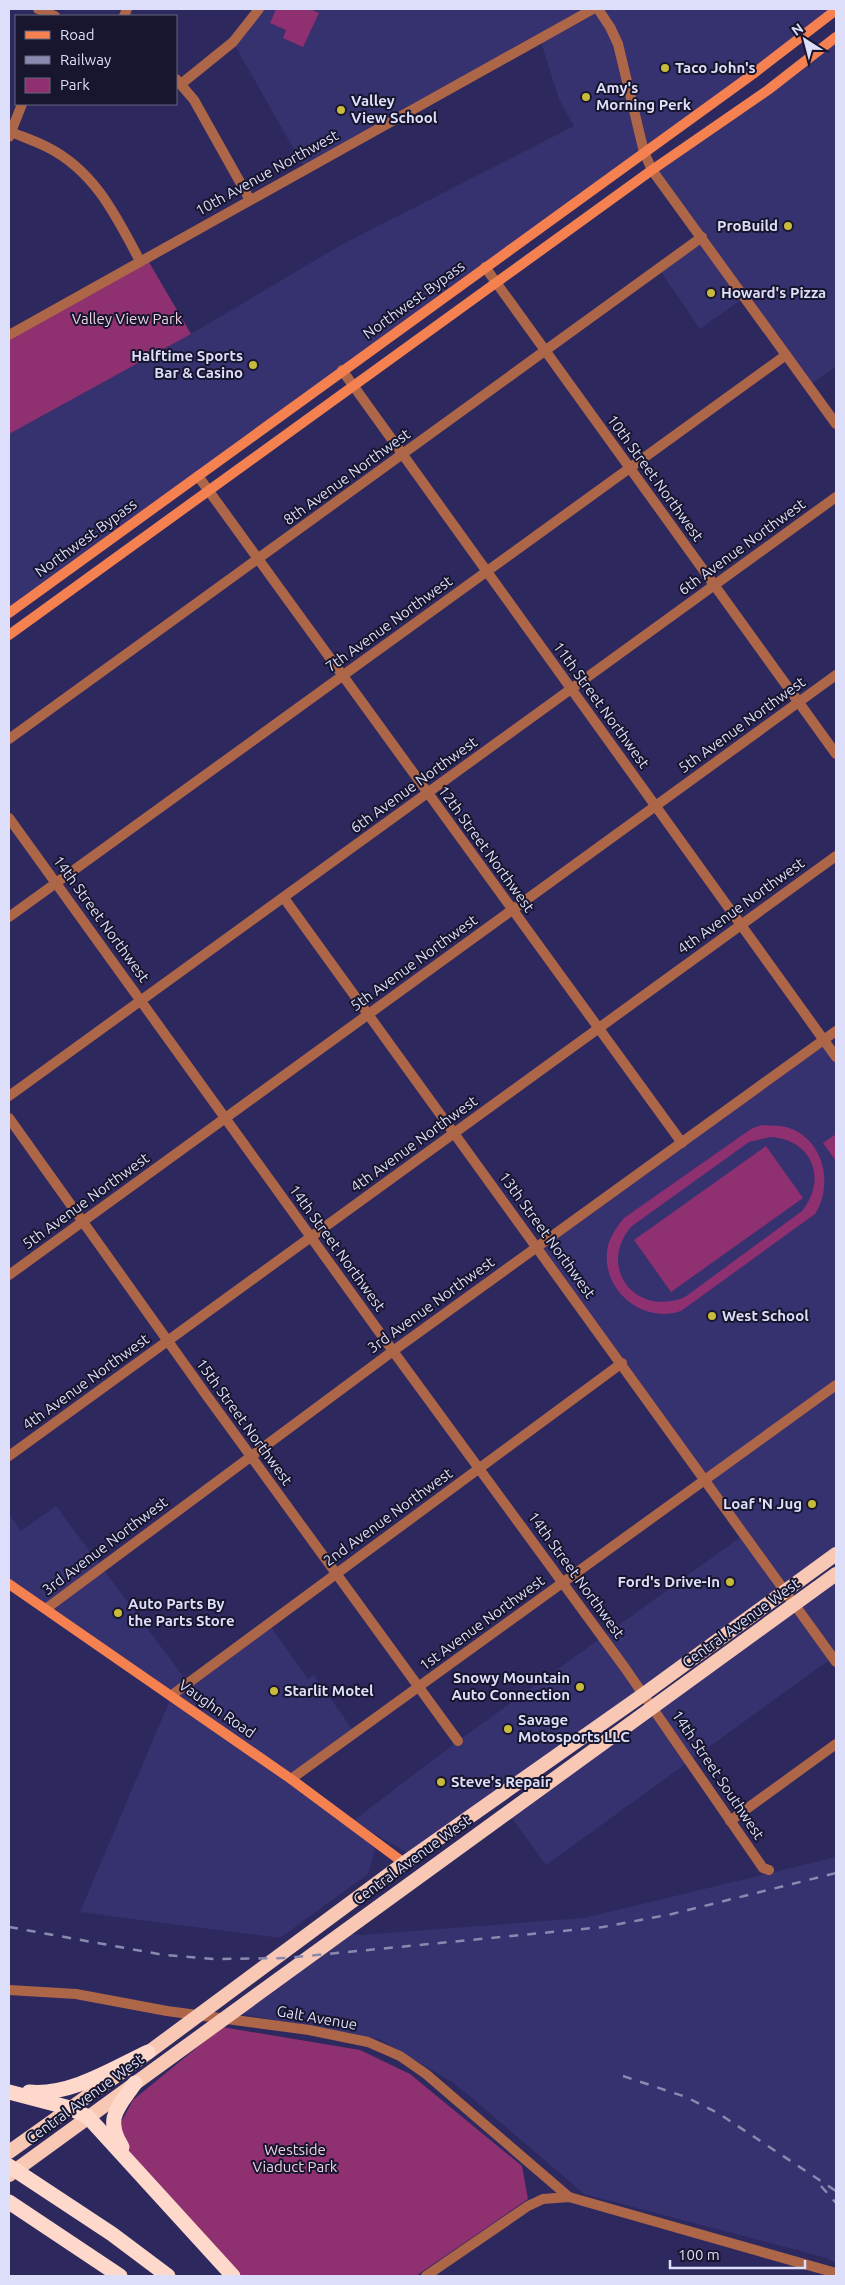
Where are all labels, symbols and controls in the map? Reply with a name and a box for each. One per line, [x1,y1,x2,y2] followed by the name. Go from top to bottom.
[15,15,178,105] legend
[780,15,830,65] north arrow
[788,20,806,39] text: N
[60,26,95,43] text: Road
[60,51,111,68] text: Railway
[675,59,756,76] place label: Taco John's
[659,62,671,74] marker: Taco John's
[60,76,90,93] text: Park
[596,79,692,113] place label: Amy's Morning Perk
[580,91,592,103] marker: Amy's Morning Perk
[351,92,438,126] place label: Valley View School
[335,104,347,116] marker: Valley View School
[192,126,341,219] street label: 10th Avenue Northwest
[717,217,778,234] place label: ProBuild
[782,220,794,232] marker: ProBuild
[360,257,468,342] street label: Northwest Bypass
[721,284,826,301] place label: Howard's Pizza
[705,287,717,299] marker: Howard's Pizza
[72,310,183,327] park label: Valley View Park
[131,347,243,381] place label: Halftime Sports Bar & Casino
[247,359,259,371] marker: Halftime Sports Bar & Casino
[604,411,707,544] street label: 10th Street Northwest
[280,425,413,528] street label: 8th Avenue Northwest
[32,495,140,580] street label: Northwest Bypass
[675,495,808,598] street label: 6th Avenue Northwest
[322,572,455,675] street label: 7th Avenue Northwest
[550,638,653,771] street label: 11th Street Northwest
[675,673,808,776] street label: 5th Avenue Northwest
[347,733,480,836] street label: 6th Avenue Northwest
[435,782,538,915] street label: 12th Street Northwest
[50,852,153,985] street label: 14th Street Northwest
[674,854,807,957] street label: 4th Avenue Northwest
[347,911,480,1014] street label: 5th Avenue Northwest
[347,1092,480,1195] street label: 4th Avenue Northwest
[19,1149,152,1252] street label: 5th Avenue Northwest
[496,1168,599,1301] street label: 13th Street Northwest
[286,1181,389,1314] street label: 14th Street Northwest
[364,1253,497,1356] street label: 3rd Avenue Northwest
[722,1307,809,1324] place label: West School
[706,1310,718,1322] marker: West School
[19,1330,152,1433] street label: 4th Avenue Northwest
[193,1355,296,1488] street label: 15th Street Northwest
[320,1464,456,1569] street label: 2nd Avenue Northwest
[39,1493,171,1598] street label: 3rd Avenue Northwest
[723,1495,802,1512] place label: Loaf 'N Jug
[806,1498,818,1510] marker: Loaf 'N Jug
[525,1508,628,1641] street label: 14th Street Northwest
[416,1572,548,1674] street label: 1st Avenue Northwest
[618,1573,720,1590] place label: Ford's Drive-In
[679,1574,803,1671] street label: Central Avenue West
[724,1576,736,1588] marker: Ford's Drive-In
[128,1595,235,1629] place label: Auto Parts By the Parts Store
[112,1607,124,1619] marker: Auto Parts By the Parts Store
[451,1669,570,1703] place label: Snowy Mountain Auto Connection
[176,1676,259,1741] street label: Vaughn Road
[574,1681,586,1693] marker: Snowy Mountain Auto Connection
[284,1682,374,1699] place label: Starlit Motel
[268,1685,280,1697] marker: Starlit Motel
[669,1707,768,1843] street label: 14th Street Southwest
[518,1711,630,1745] place label: Savage Motosports LLC
[502,1723,514,1735] marker: Savage Motosports LLC
[451,1773,552,1790] place label: Steve's Repair
[435,1776,447,1788] marker: Steve's Repair
[350,1811,474,1908] street label: Central Avenue West
[276,2002,359,2033] street label: Galt Avenue
[23,2050,147,2147] street label: Central Avenue West
[253,2141,338,2175] park label: Westside Viaduct Park
[670,2238,805,2270] scale bar
[678,2246,720,2263] text: 100 m

